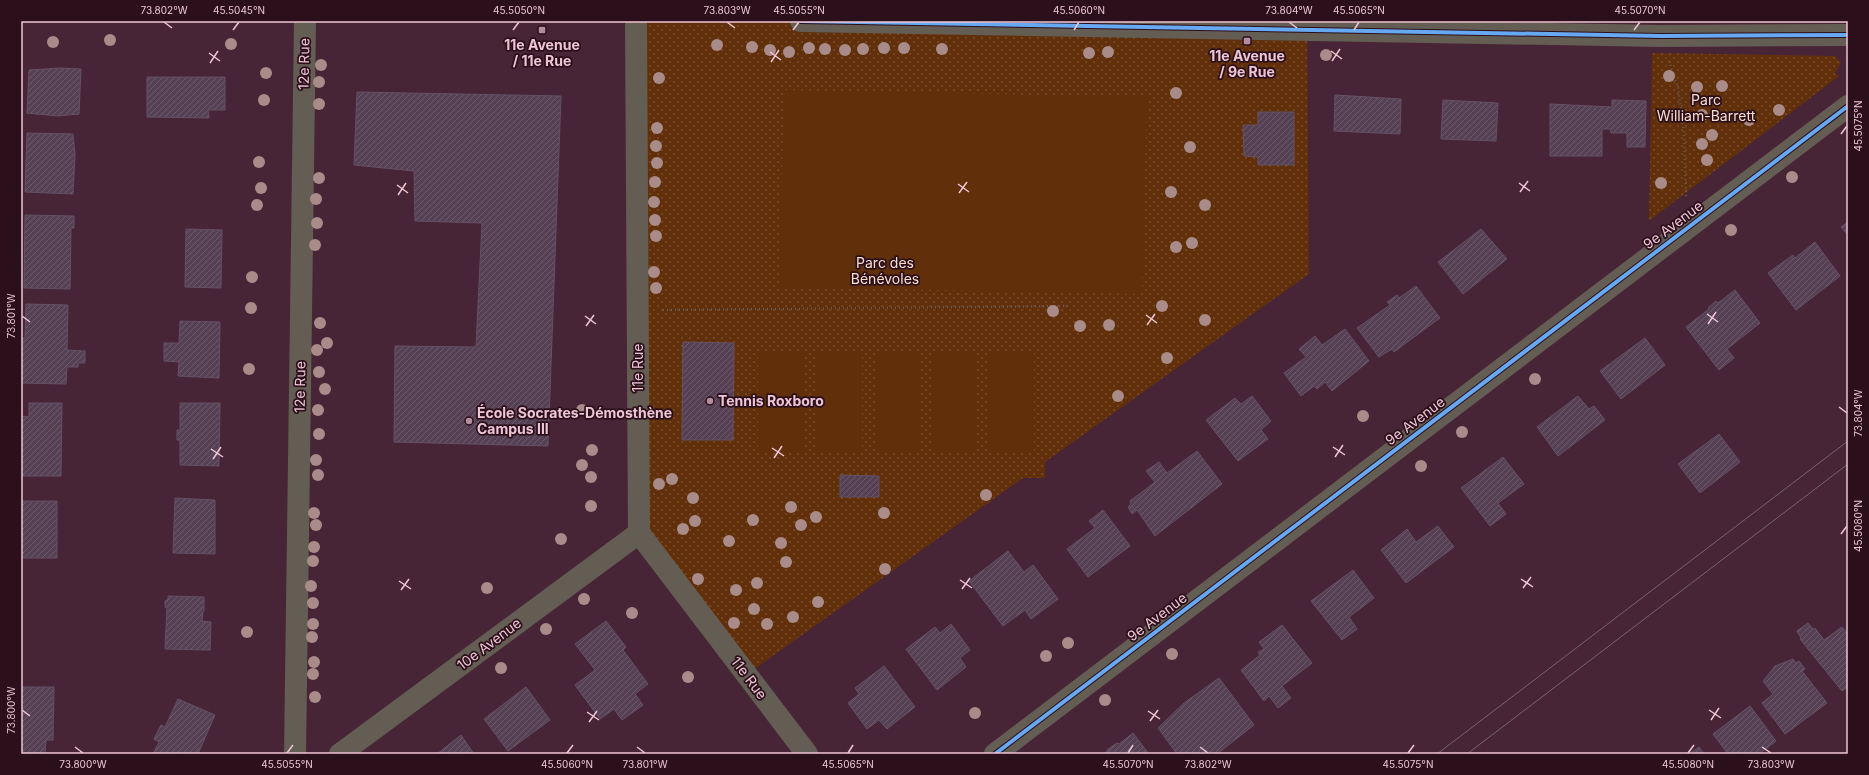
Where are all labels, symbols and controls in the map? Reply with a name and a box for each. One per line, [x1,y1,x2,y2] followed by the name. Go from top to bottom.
[140,4,188,16] text: 73.802°W
[213,4,265,16] text: 45.5045°N
[493,4,545,16] text: 45.5050°N
[703,4,751,16] text: 73.803°W
[773,4,825,16] text: 45.5055°N
[1053,4,1105,16] text: 45.5060°N
[1265,4,1313,16] text: 73.804°W
[1333,4,1385,16] text: 45.5065°N
[1614,4,1666,16] text: 45.5070°N
[537,25,547,35] marker: 11e Avenue / 11e Rue
[504,36,580,69] place label: 11e Avenue / 11e Rue
[1242,36,1252,46] marker: 11e Avenue / 9e Rue
[295,38,312,90] street label: 12e Rue
[1209,47,1285,80] place label: 11e Avenue / 9e Rue
[1657,91,1756,124] park label: Parc William-Barrett
[1852,101,1864,151] text: 45.5075°N
[1640,197,1706,252] street label: 9e Avenue
[851,254,919,287] park label: Parc des Bénévoles
[5,293,17,339] text: 73.801°W
[629,344,646,392] street label: 11e Rue
[291,361,308,413] street label: 12e Rue
[1852,389,1864,437] text: 73.804°W
[718,392,824,409] place label: Tennis Roxboro
[1382,393,1448,448] street label: 9e Avenue
[705,396,715,406] marker: Tennis Roxboro
[477,403,672,437] place label: École Socrates-Démosthène Campus III
[464,416,474,426] marker: École Socrates-Démosthène Campus III
[1852,500,1864,552] text: 45.5080°N
[1124,589,1190,644] street label: 9e Avenue
[453,614,524,673] street label: 10e Avenue
[728,653,771,702] street label: 11e Rue
[5,686,17,734] text: 73.800°W
[59,758,107,770] text: 73.800°W
[261,758,313,770] text: 45.5055°N
[541,758,593,770] text: 45.5060°N
[622,758,668,770] text: 73.801°W
[822,758,874,770] text: 45.5065°N
[1102,758,1154,770] text: 45.5070°N
[1184,758,1232,770] text: 73.802°W
[1383,758,1433,770] text: 45.5075°N
[1662,758,1714,770] text: 45.5080°N
[1747,758,1795,770] text: 73.803°W

